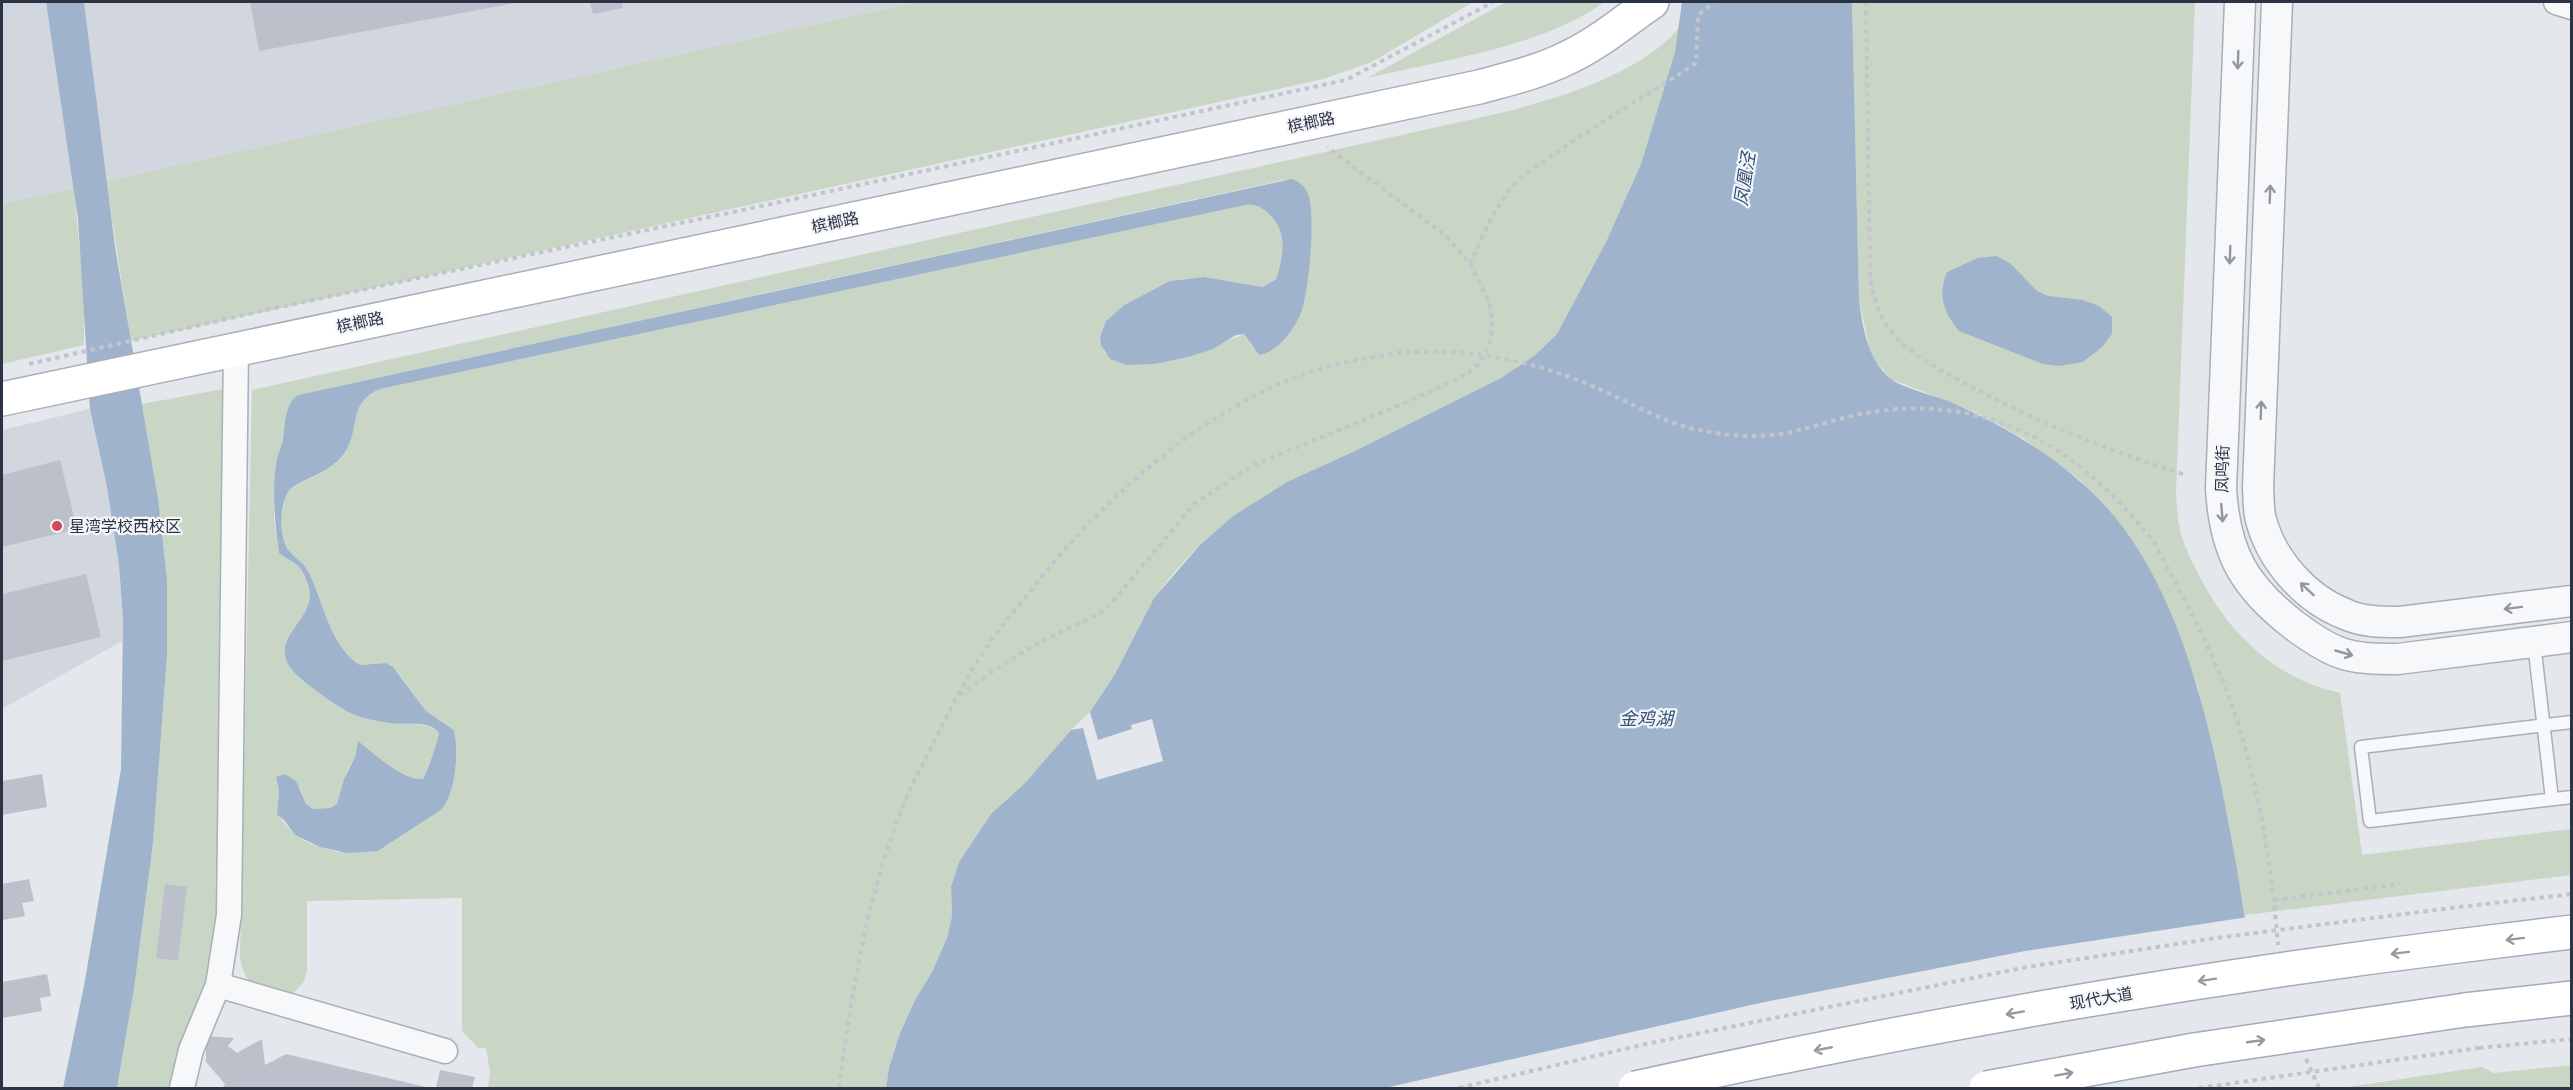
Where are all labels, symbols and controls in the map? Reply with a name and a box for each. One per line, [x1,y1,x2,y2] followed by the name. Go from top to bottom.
[2232,49,2243,69] one-way arrow
[1285,107,1337,137] street label: 槟榔路
[1729,148,1760,207] water label: 凤凰泾
[2264,185,2275,205] one-way arrow
[809,207,861,237] street label: 槟榔路
[2224,244,2235,264] one-way arrow
[334,307,386,337] street label: 槟榔路
[2256,401,2267,421] one-way arrow
[2212,445,2232,493] street label: 凤鸣街
[2217,502,2228,522] one-way arrow
[69,516,181,536] place label: 星湾学校西校区
[50,519,64,533] marker: 星湾学校西校区
[2300,583,2315,597] one-way arrow
[2504,603,2524,614] one-way arrow
[2334,647,2353,659] one-way arrow
[1619,707,1676,730] water label: 金鸡湖
[2505,934,2525,945] one-way arrow
[2391,948,2410,959] one-way arrow
[2198,975,2217,986] one-way arrow
[2068,983,2134,1013] street label: 现代大道
[2005,1008,2025,1019] one-way arrow
[2246,1036,2266,1047] one-way arrow
[1814,1044,1833,1055] one-way arrow
[2054,1068,2073,1079] one-way arrow

